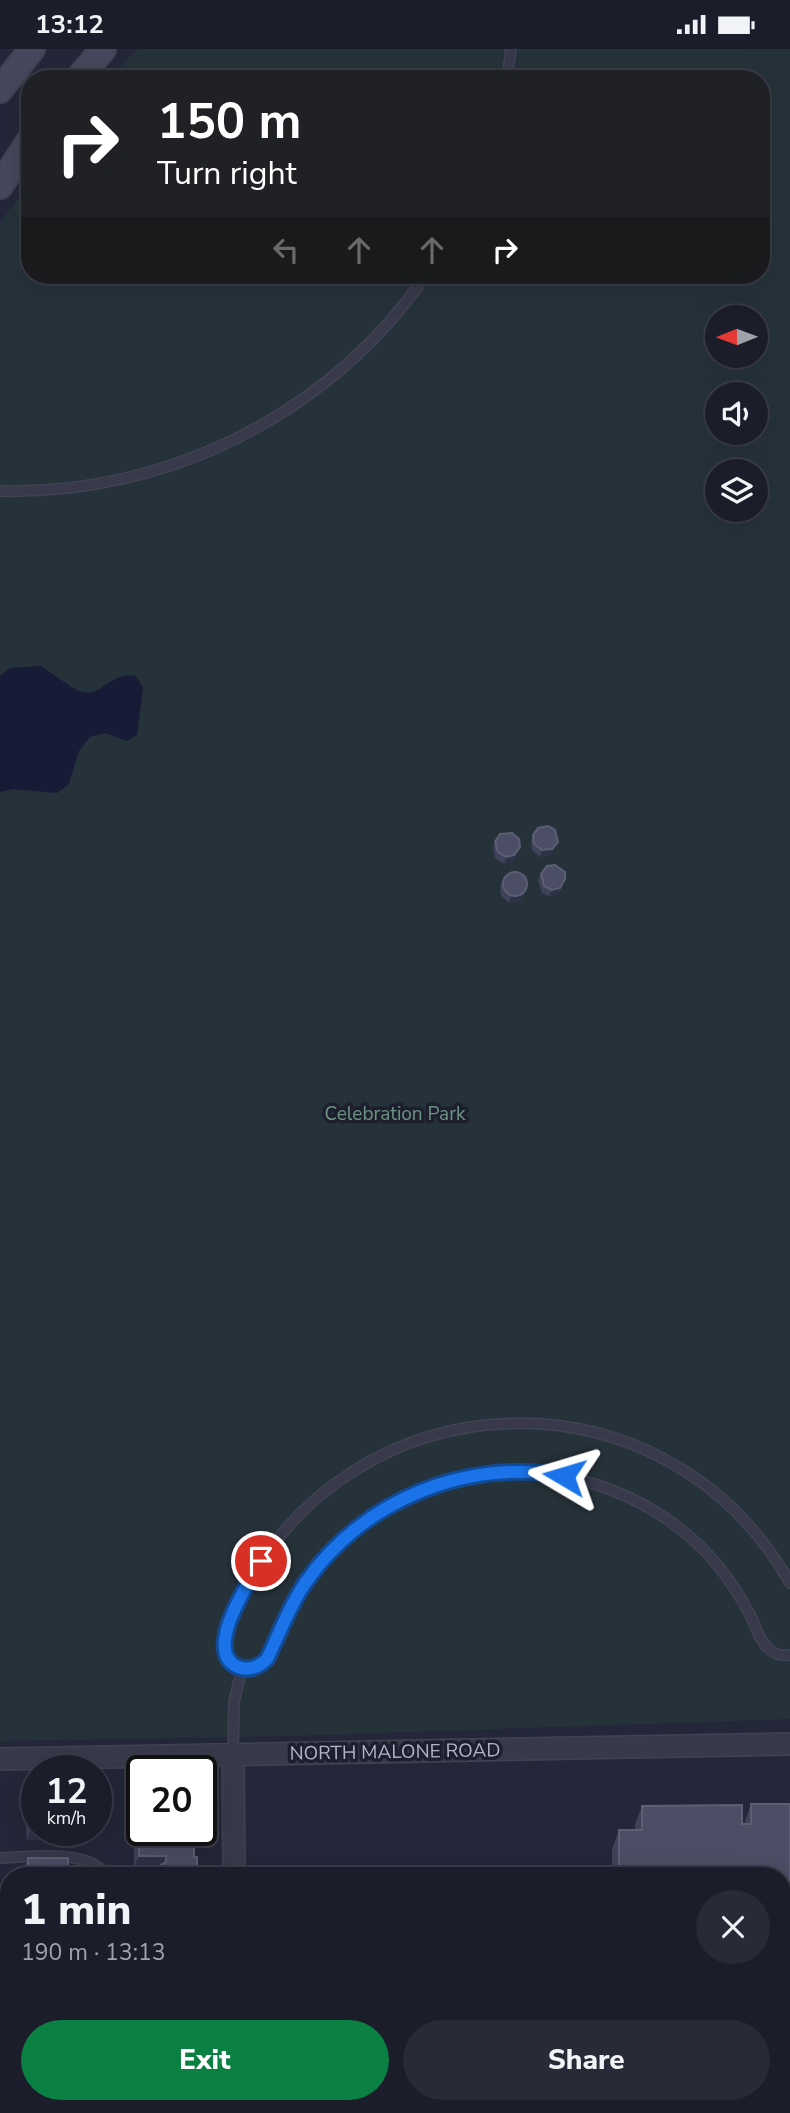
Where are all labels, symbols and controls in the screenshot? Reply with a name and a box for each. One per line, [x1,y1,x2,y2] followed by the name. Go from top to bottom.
[35,7,104,42] text: 13:12
[157,88,301,155] text: 150 m
[42,98,133,189] icon: right
[157,152,297,195] text: Turn right
[267,231,305,269] icon: left
[340,231,378,269] icon: ahead
[413,231,451,269] icon: ahead
[486,231,524,269] icon: right
[705,305,768,367] north arrow
[705,305,768,522] map controls
[705,382,768,445] button: sound
[705,459,768,522] button: layers
[325,1101,466,1127] park label: Celebration Park
[527,1439,601,1513] position arrow
[231,1531,291,1591] pin
[242,1542,280,1580] icon: arrive
[289,1737,501,1767] street label: NORTH MALONE ROAD
[126,1755,217,1846] speed limit sign: 20
[45,1768,88,1815] text: 12
[47,1806,86,1830] text: km/h
[21,1882,131,1939] text: 1 min
[696,1890,770,1964] button: close
[21,1937,166,1968] text: 190 m · 13:13
[21,2020,389,2100] button: Exit
[403,2020,770,2100] button: Share

